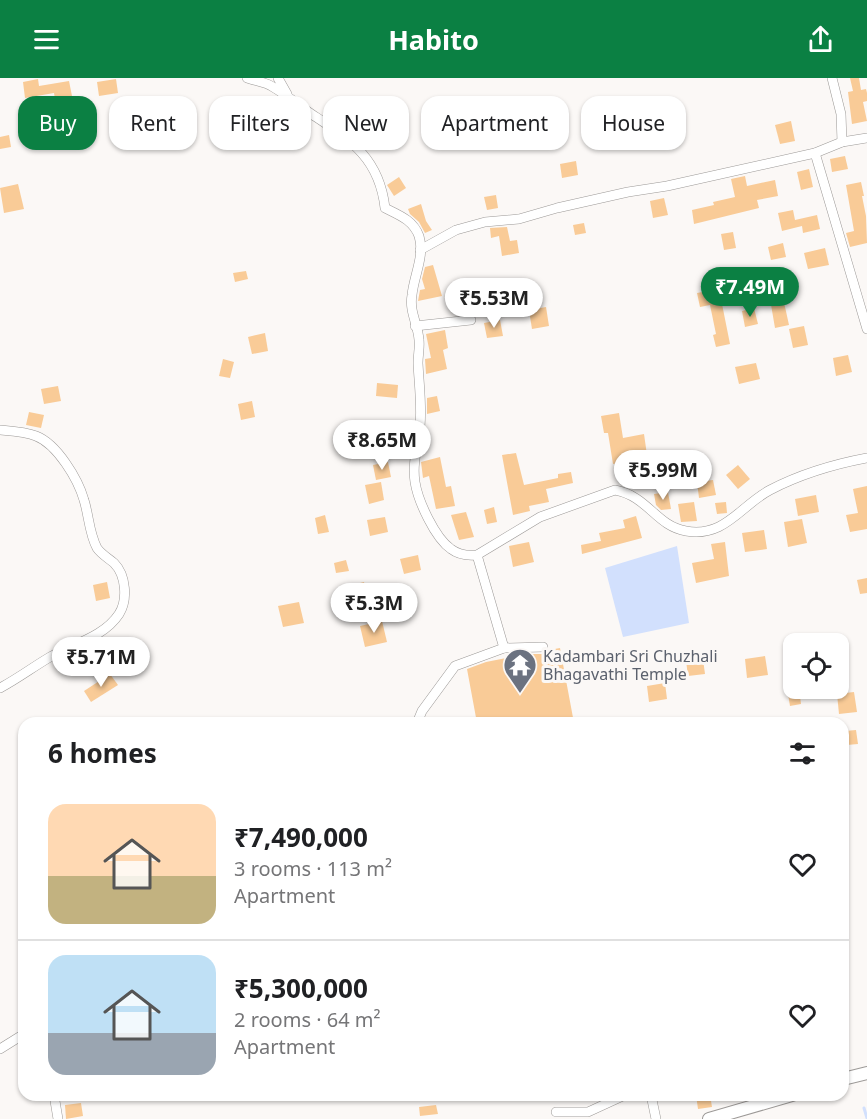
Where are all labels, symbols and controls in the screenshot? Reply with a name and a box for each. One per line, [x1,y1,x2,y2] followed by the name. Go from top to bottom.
[388,21,479,58] text: Habito
[30,23,63,56] icon: menu
[804,23,837,56] icon: share
[18,96,97,150] chip: Buy
[109,96,197,150] chip: Rent
[209,96,311,150] chip: Filters
[323,96,409,150] chip: New
[421,96,569,150] chip: Apartment
[581,96,686,150] chip: House
[701,267,799,318] pin: ₹7.49M
[715,273,785,300] text: ₹7.49M
[445,278,543,329] pin: ₹5.53M
[459,284,529,311] text: ₹5.53M
[333,420,431,471] pin: ₹8.65M
[347,426,417,453] text: ₹8.65M
[614,450,712,501] pin: ₹5.99M
[628,456,698,483] text: ₹5.99M
[332,583,416,634] pin: ₹5.3M
[345,589,403,616] text: ₹5.3M
[783,633,849,699] map controls
[783,633,849,699] button: locate
[52,637,150,688] pin: ₹5.71M
[66,643,136,670] text: ₹5.71M
[543,645,718,685] place label: Kadambari Sri Chuzhali Bhagavathi Temple
[502,647,538,694] temple icon: Kadambari Sri Chuzhali Bhagavathi Temple
[48,735,157,771] text: 6 homes
[786,737,819,770] icon: filters
[234,819,368,855] text: ₹7,490,000
[96,828,168,900] icon: home
[786,848,819,881] icon: heart
[234,855,392,882] text: 3 rooms · 113 m²
[234,882,335,909] text: Apartment
[234,970,368,1006] text: ₹5,300,000
[96,979,168,1051] icon: home
[786,999,819,1032] icon: heart
[234,1006,381,1033] text: 2 rooms · 64 m²
[234,1033,335,1060] text: Apartment

